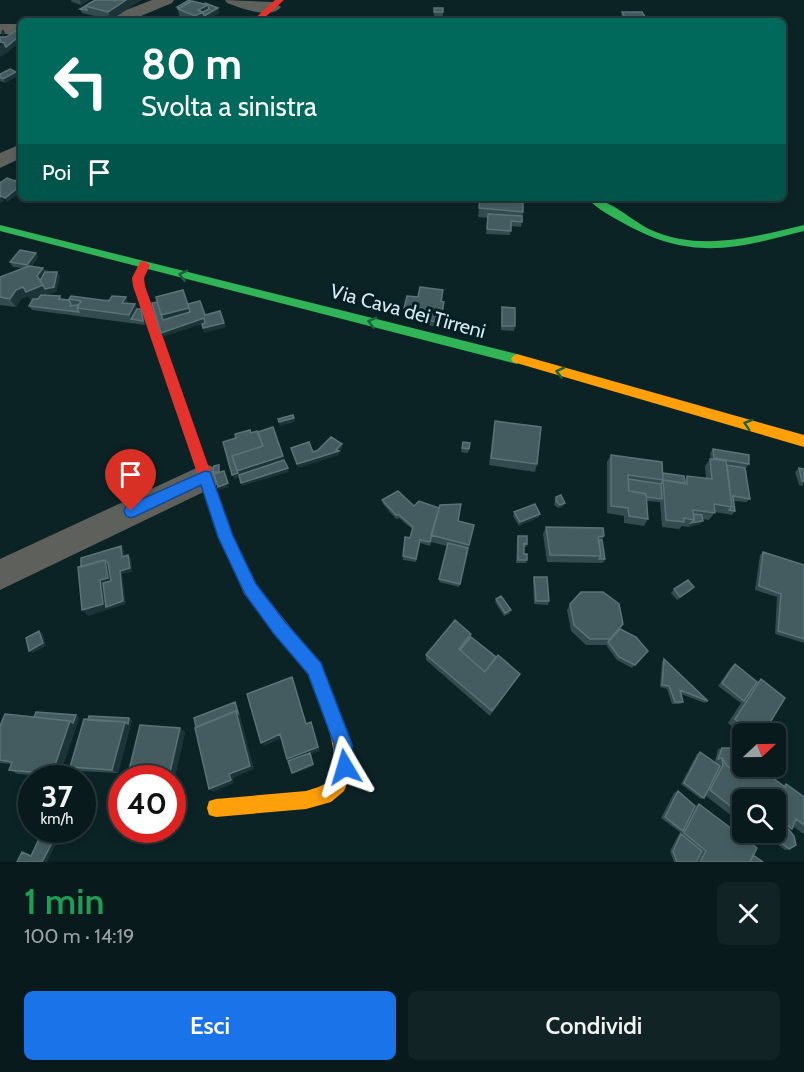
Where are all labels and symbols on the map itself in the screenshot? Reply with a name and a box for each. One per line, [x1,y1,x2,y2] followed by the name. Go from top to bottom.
[178,269,188,282] one-way arrow
[328,279,488,343] street label: Via Cava dei Tirreni
[367,316,377,329] one-way arrow
[556,366,566,379] one-way arrow
[743,418,754,431] one-way arrow
[105,449,156,511] pin
[732,723,786,777] north arrow
[313,735,377,799] position arrow
[108,765,186,843] speed limit sign: 40

